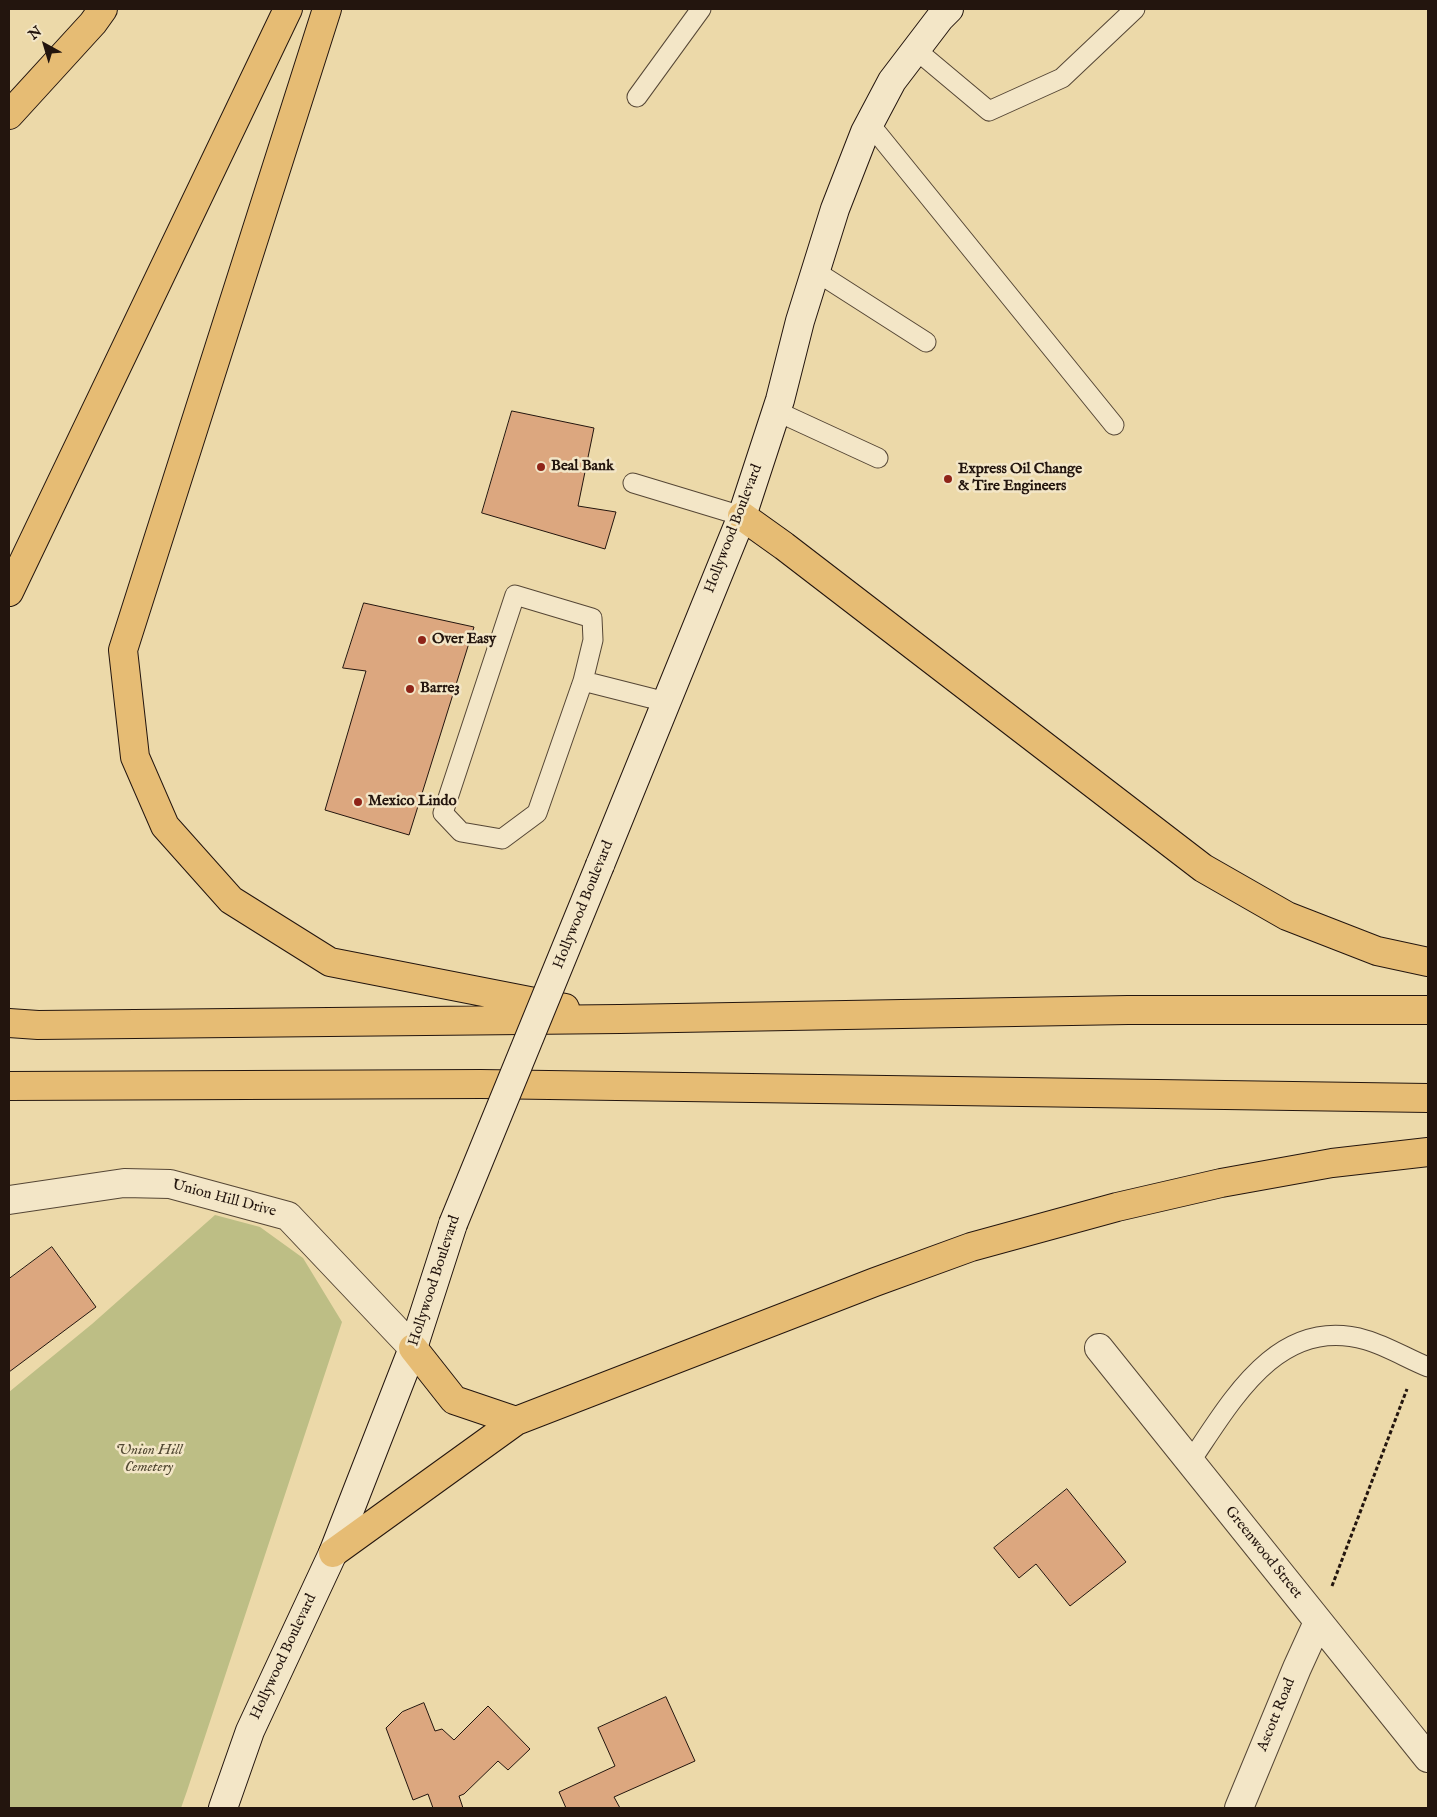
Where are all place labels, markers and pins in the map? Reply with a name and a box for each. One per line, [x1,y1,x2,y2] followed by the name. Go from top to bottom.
[551,458,614,476] place label: Beal Bank
[535,461,547,473] marker: Beal Bank
[958,461,1082,496] place label: Express Oil Change & Tire Engineers
[942,473,954,485] marker: Express Oil Change & Tire Engineers
[432,631,496,649] place label: Over Easy
[416,634,428,646] marker: Over Easy
[420,680,460,698] place label: Barre3
[404,683,416,695] marker: Barre3
[368,793,457,811] place label: Mexico Lindo
[352,796,364,808] marker: Mexico Lindo

